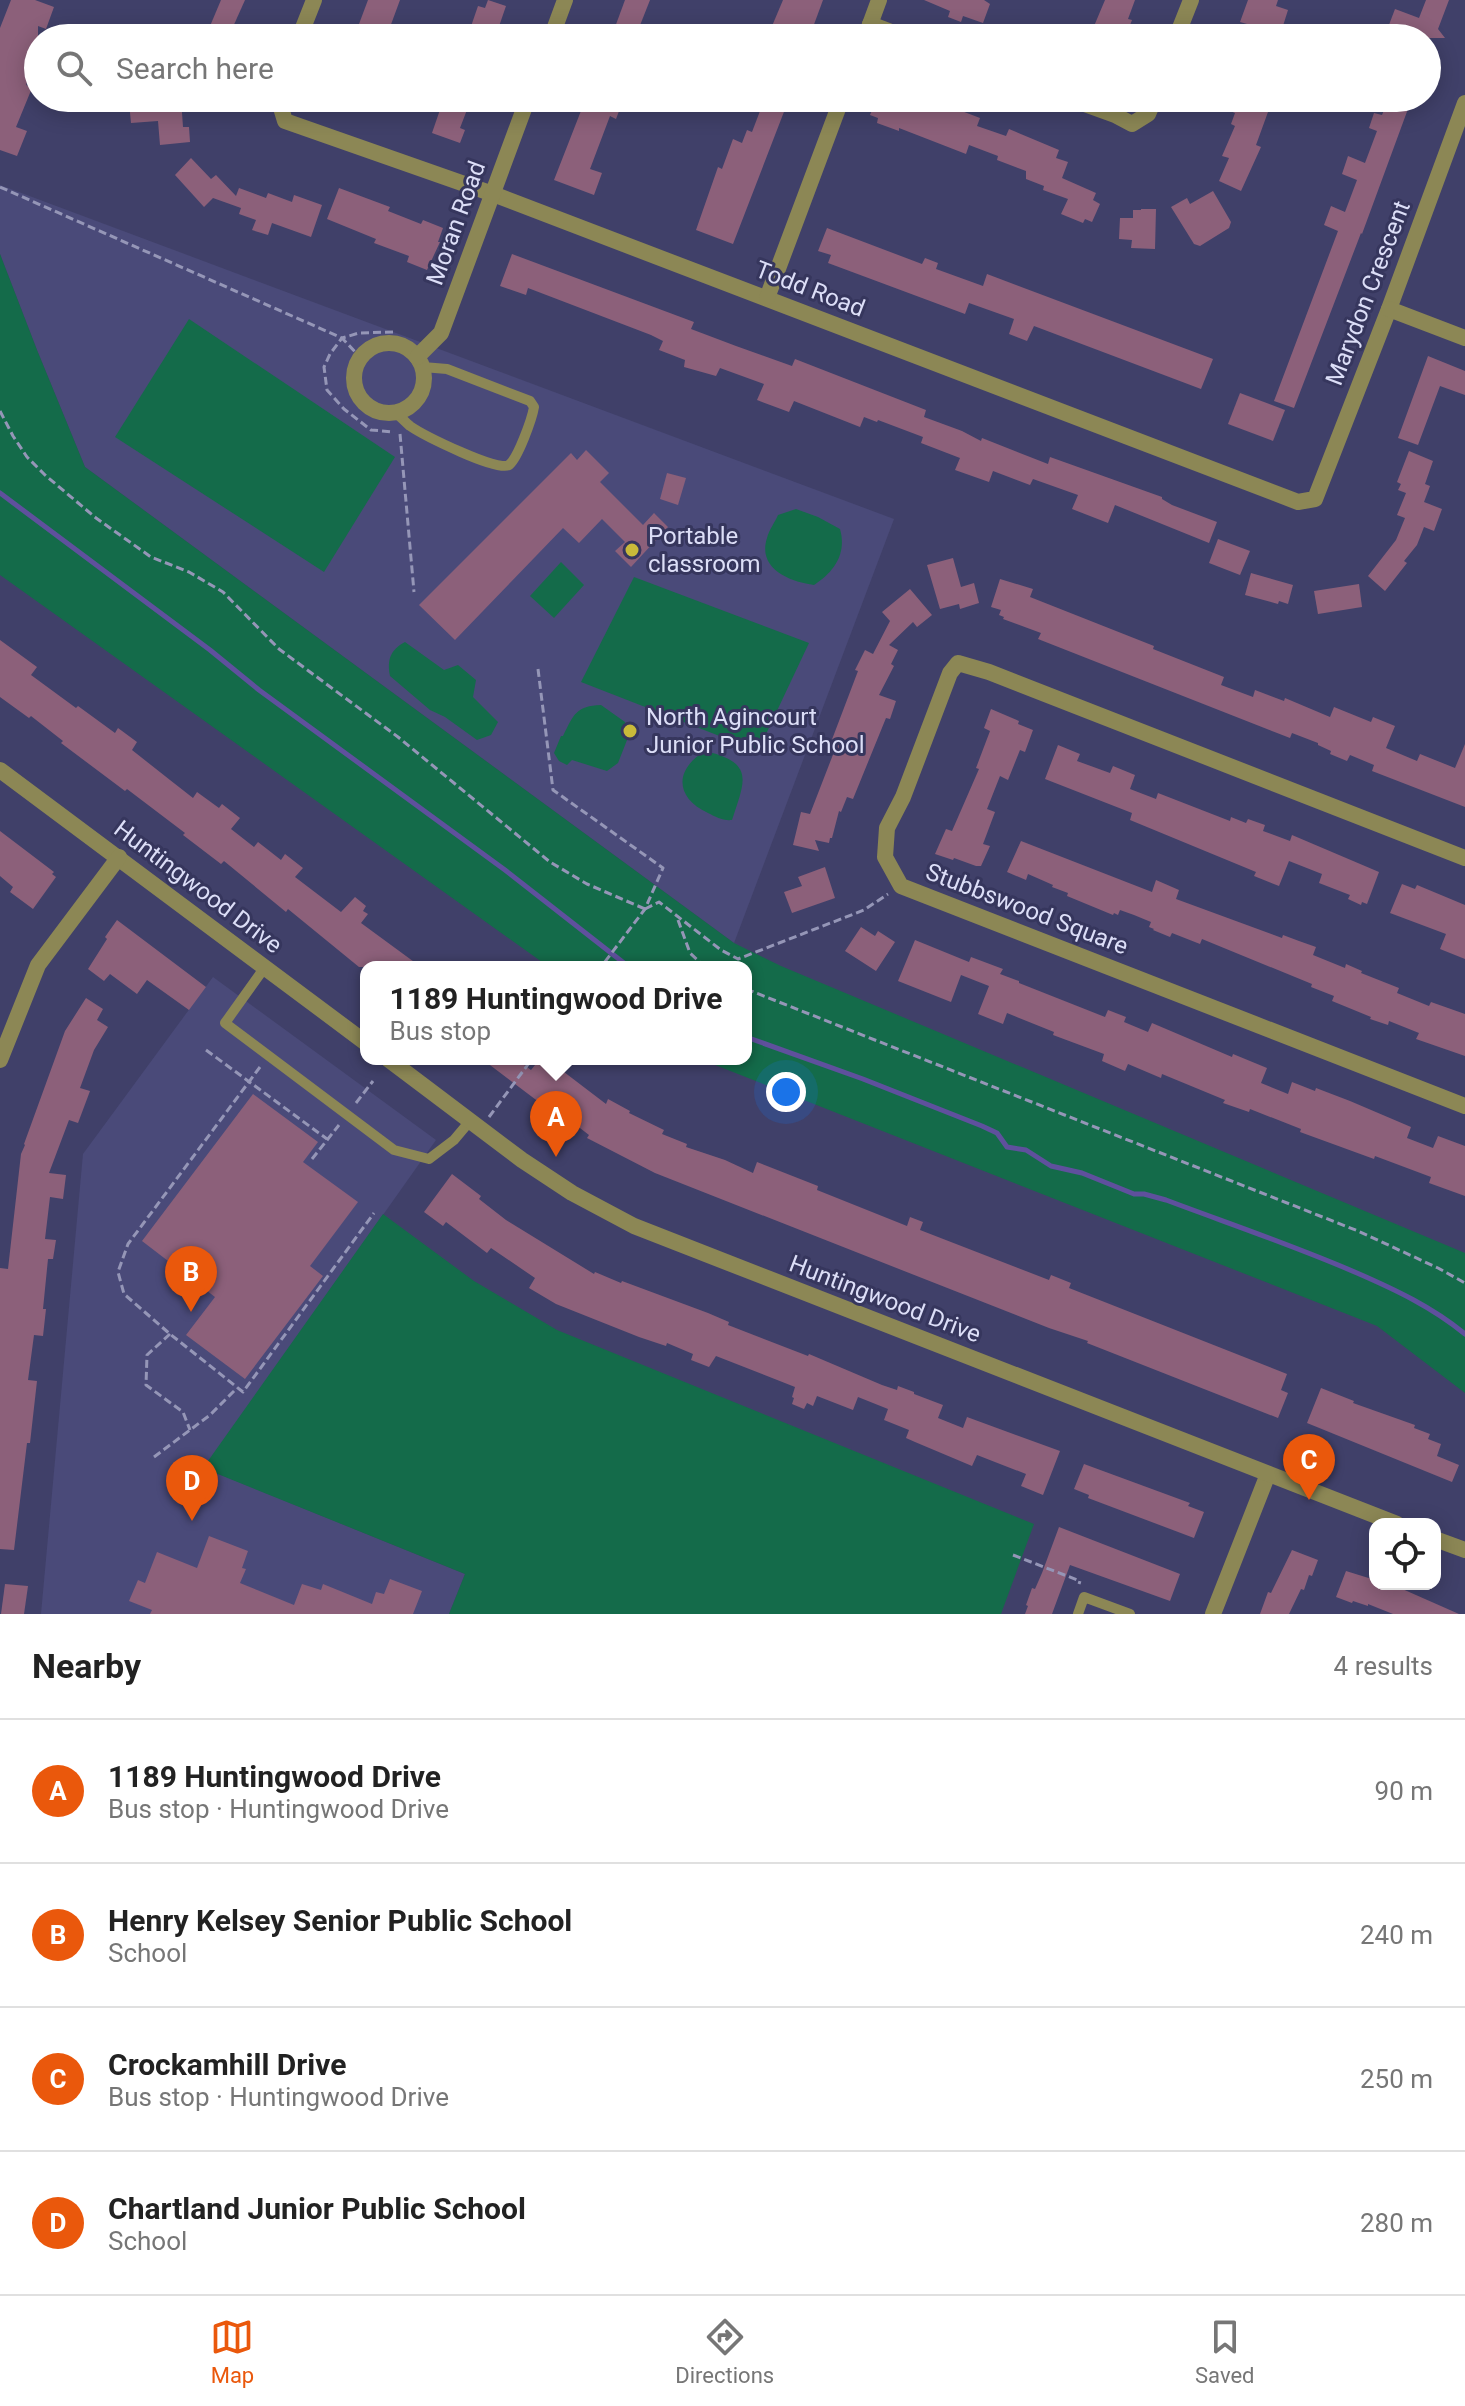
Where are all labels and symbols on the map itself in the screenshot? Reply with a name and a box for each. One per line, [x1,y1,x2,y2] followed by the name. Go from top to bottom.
[421,157,491,289] street label: Moran Road
[1320,197,1416,389] street label: Marydon Crescent
[751,255,869,323] street label: Todd Road
[648,522,761,578] place label: Portable classroom
[623,541,641,559] marker: Portable classroom
[646,703,865,759] place label: North Agincourt Junior Public School
[621,722,639,740] marker: North Agincourt Junior Public School
[109,815,287,959] street label: Huntingwood Drive
[922,858,1132,960] street label: Stubbswood Square
[766,1072,806,1112] your location
[530,1091,582,1157] pin: A
[165,1246,217,1312] pin: B
[785,1250,985,1348] street label: Huntingwood Drive
[1283,1434,1335,1500] pin: C
[166,1455,218,1521] pin: D

